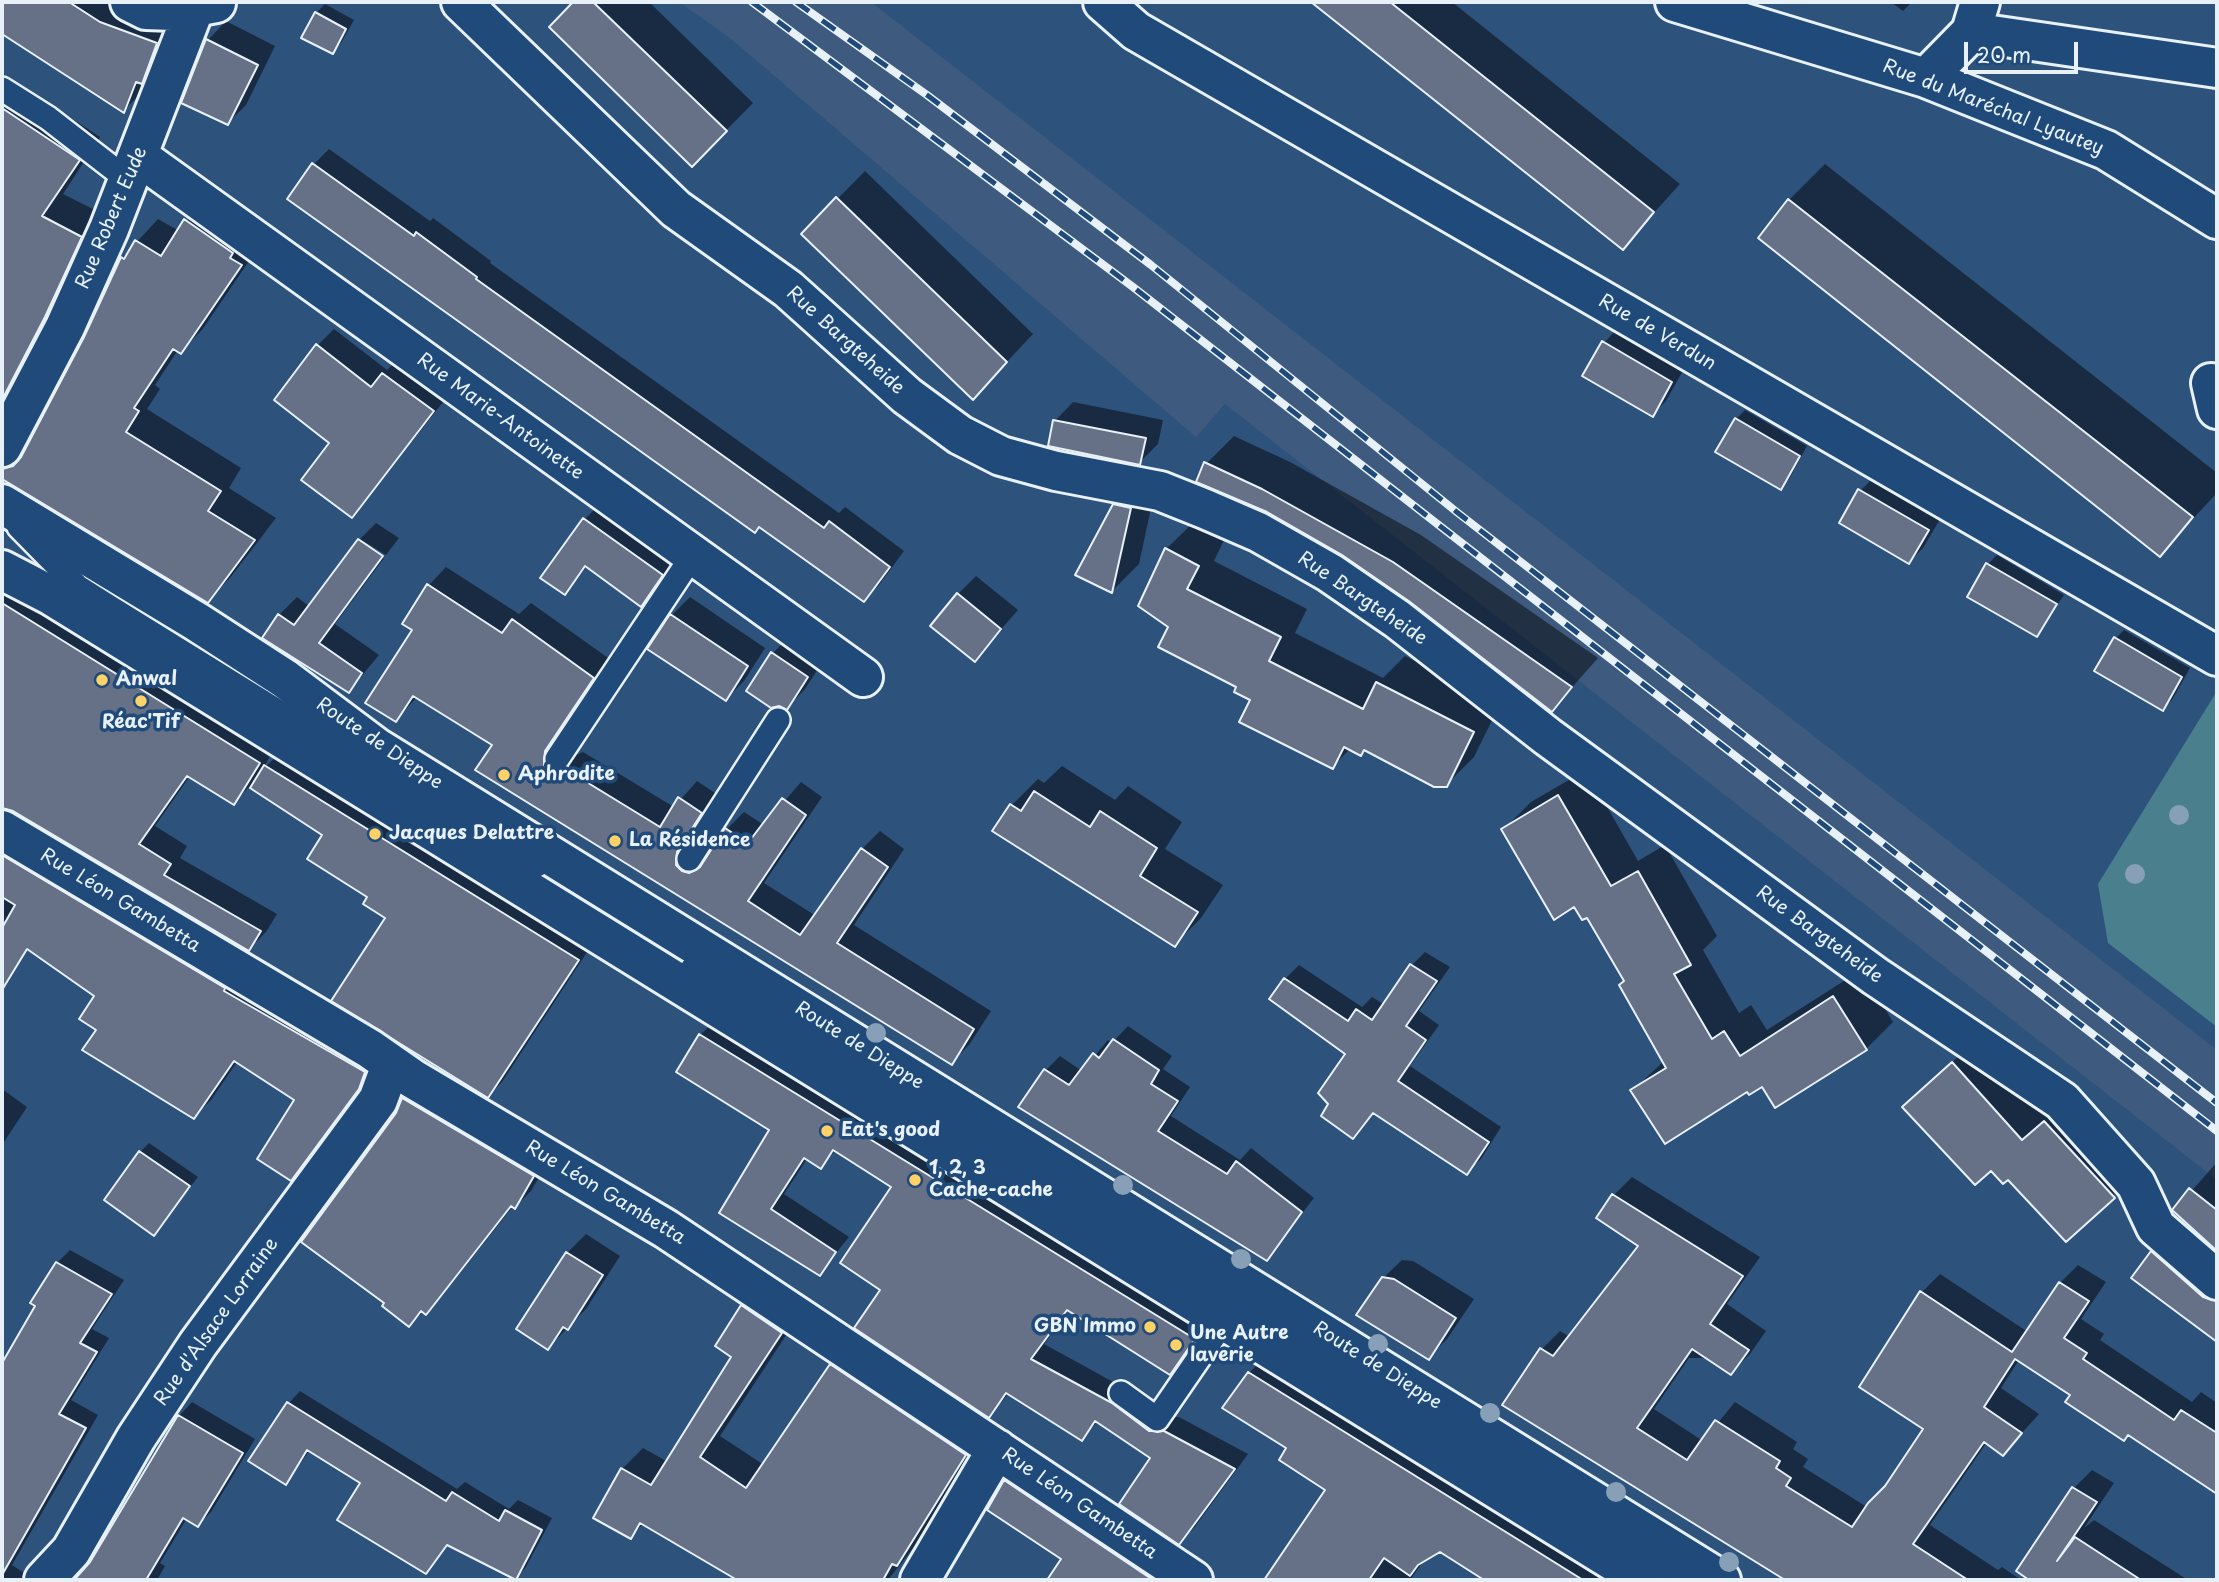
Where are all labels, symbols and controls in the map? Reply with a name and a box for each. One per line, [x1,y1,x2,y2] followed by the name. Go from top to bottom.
[1967,28,2081,72] scale bar
[1977,38,2031,70] text: 20 m
[1879,55,2107,161] street label: Rue du Maréchal Lyautey
[72,143,152,293] street label: Rue Robert Eude
[781,282,909,400] street label: Rue Bargteheide
[1594,290,1720,376] street label: Rue de Verdun
[412,349,588,485] street label: Rue Marie-Antoinette
[1293,547,1431,651] street label: Rue Bargteheide
[116,669,177,691] place label: Anwal
[94,672,110,688] marker: Anwal
[133,693,149,709] marker: Réac'Tif
[311,693,447,795] street label: Route de Dieppe
[102,712,180,734] place label: Réac'Tif
[518,764,615,786] place label: Aphrodite
[496,767,512,783] marker: Aphrodite
[389,823,554,845] place label: Jacques Delattre
[367,826,383,842] marker: Jacques Delattre
[629,830,750,852] place label: La Résidence
[607,833,623,849] marker: La Résidence
[36,844,204,958] street label: Rue Léon Gambetta
[1751,881,1887,989] street label: Rue Bargteheide
[790,997,928,1095] street label: Route de Dieppe
[841,1120,940,1142] place label: Eat's good
[819,1123,835,1139] marker: Eat's good
[521,1136,689,1250] street label: Rue Léon Gambetta
[929,1158,1053,1202] place label: 1, 2, 3 Cache-cache
[907,1172,923,1188] marker: 1, 2, 3 Cache-cache
[150,1233,284,1411] street label: Rue d'Alsace Lorraine
[1034,1316,1136,1338] place label: GBN Immo
[1308,1317,1446,1415] street label: Route de Dieppe
[1142,1319,1158,1335] marker: GBN Immo
[1190,1323,1289,1367] place label: Une Autre laverie
[1168,1337,1184,1353] marker: Une Autre laverie
[997,1444,1161,1564] street label: Rue Léon Gambetta

